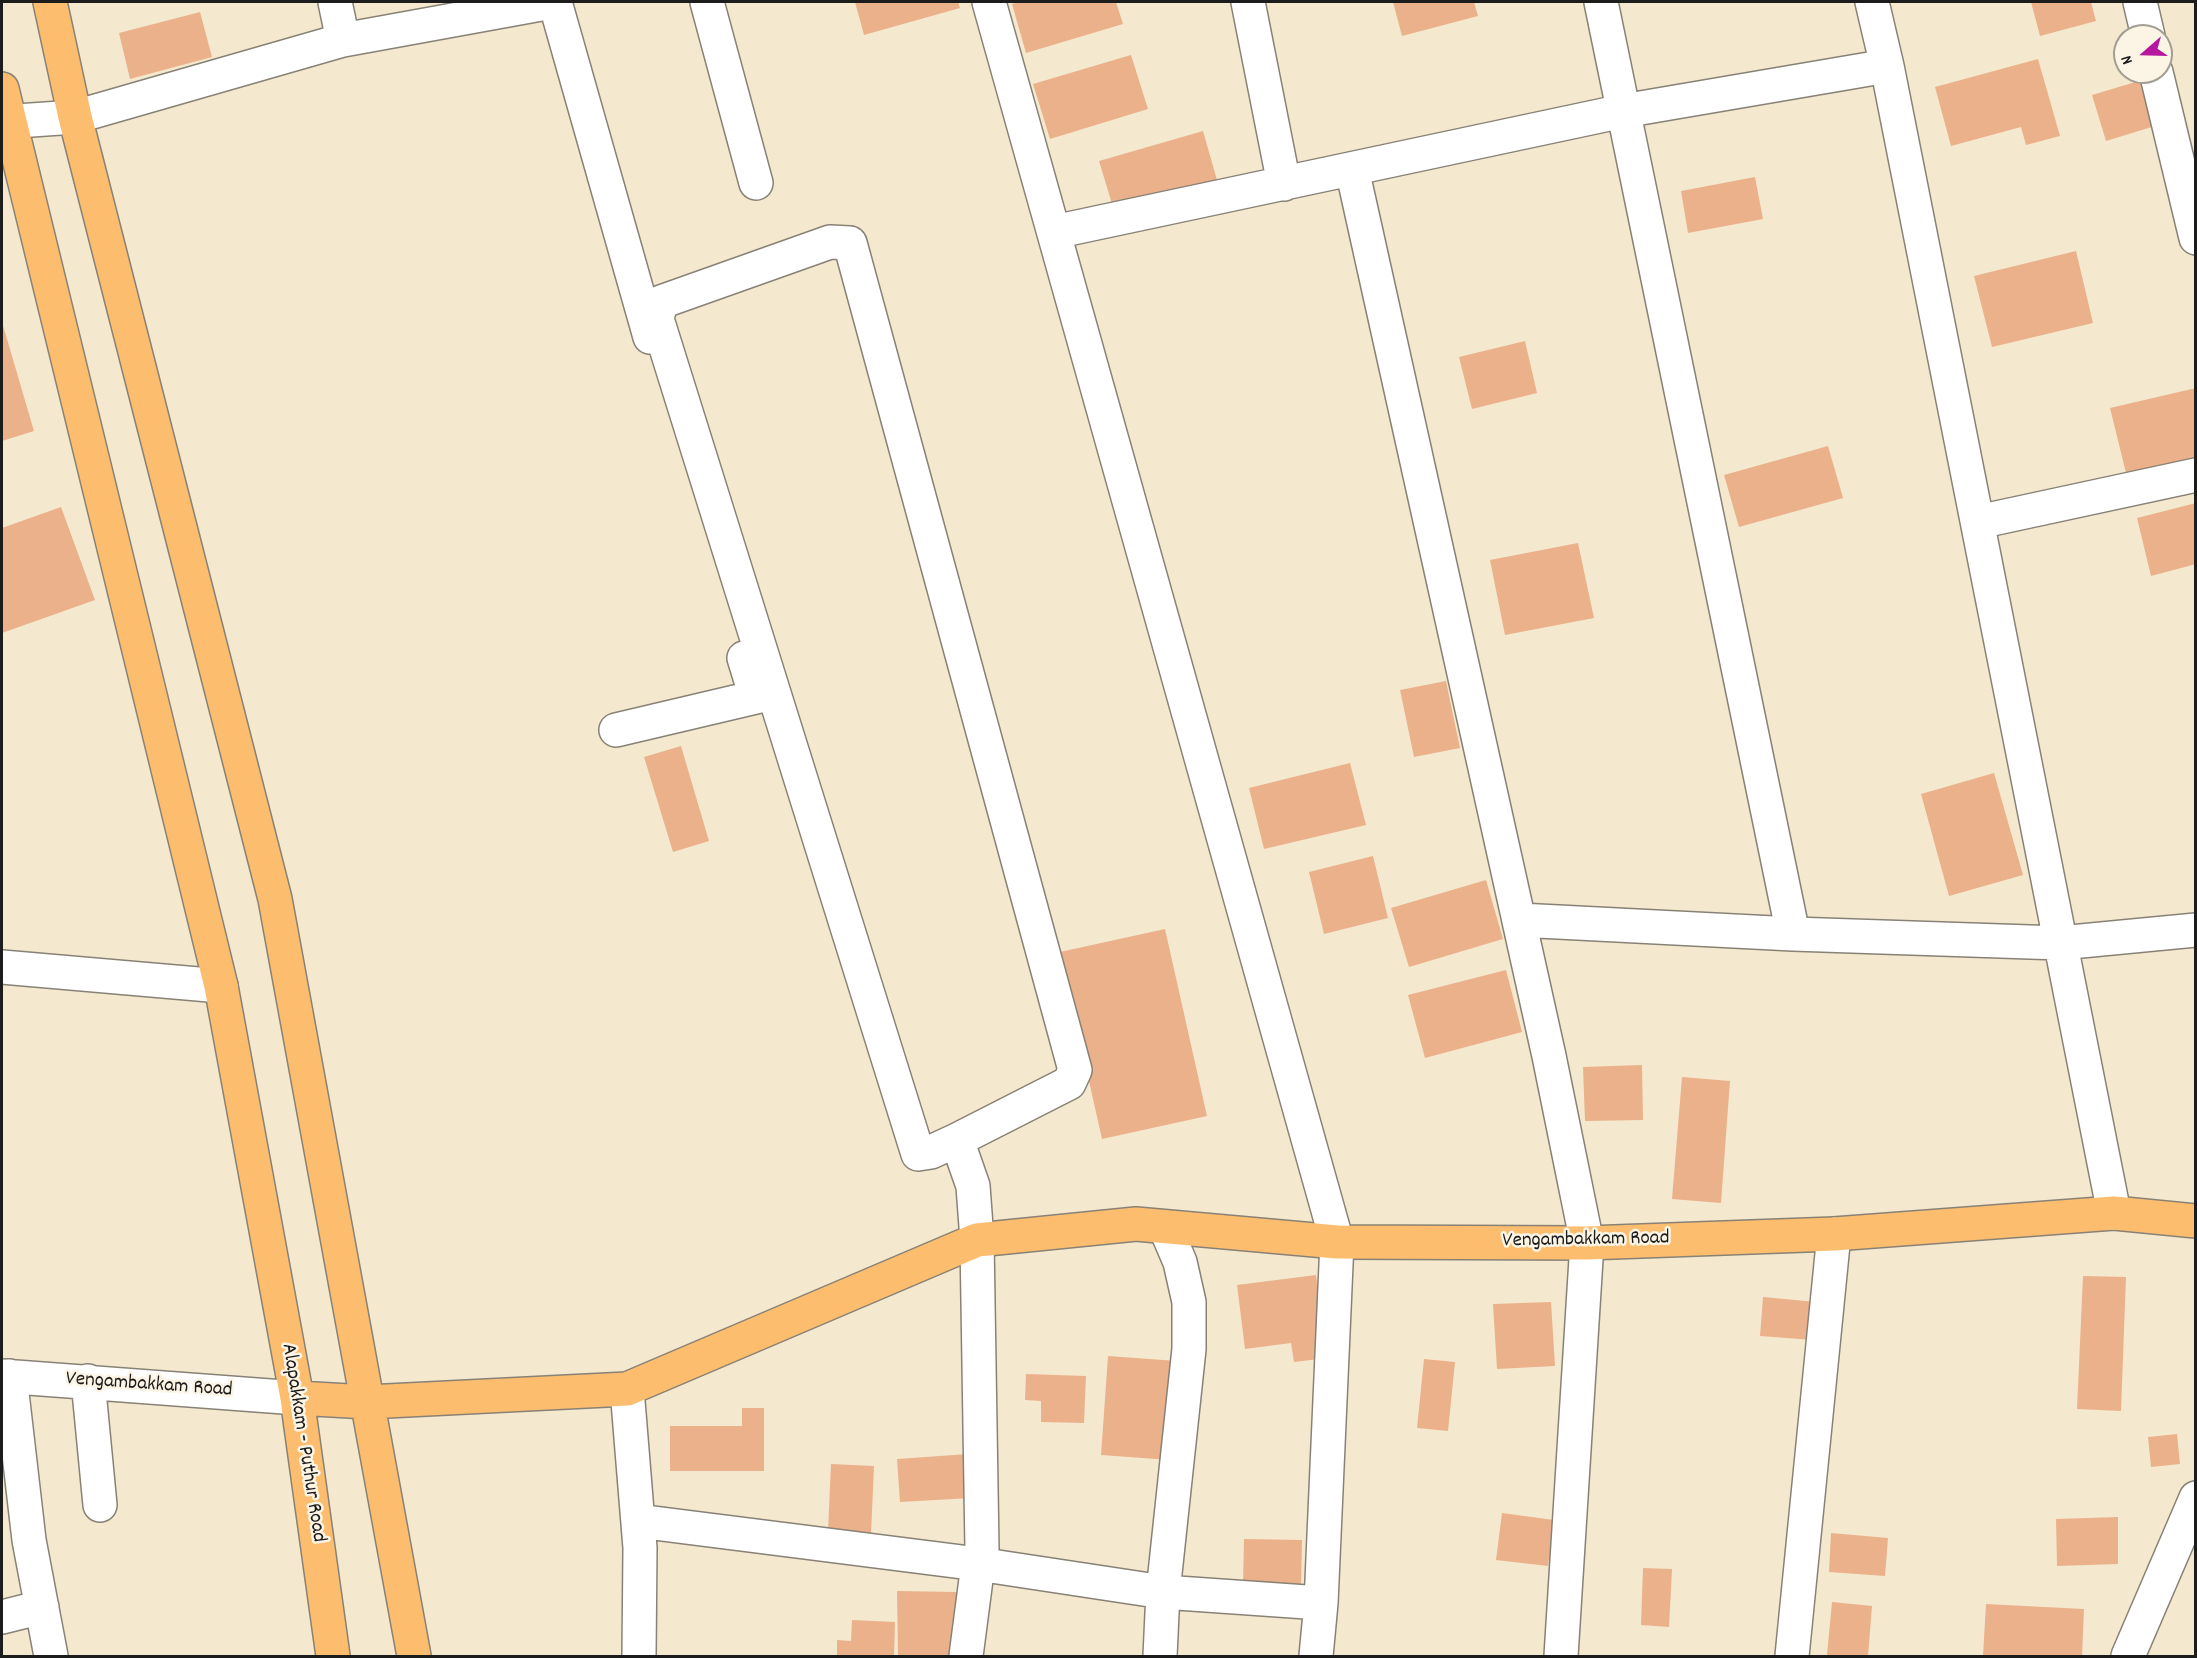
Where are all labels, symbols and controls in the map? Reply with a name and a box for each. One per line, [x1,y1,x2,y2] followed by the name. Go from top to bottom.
[2113,24,2173,84] north arrow
[2115,52,2140,67] text: N
[1502,1227,1670,1255] street label: Vengambakkam Road
[274,1342,330,1544] street label: Alapakkam - Puthur Road
[65,1368,233,1404] street label: Vengambakkam Road

